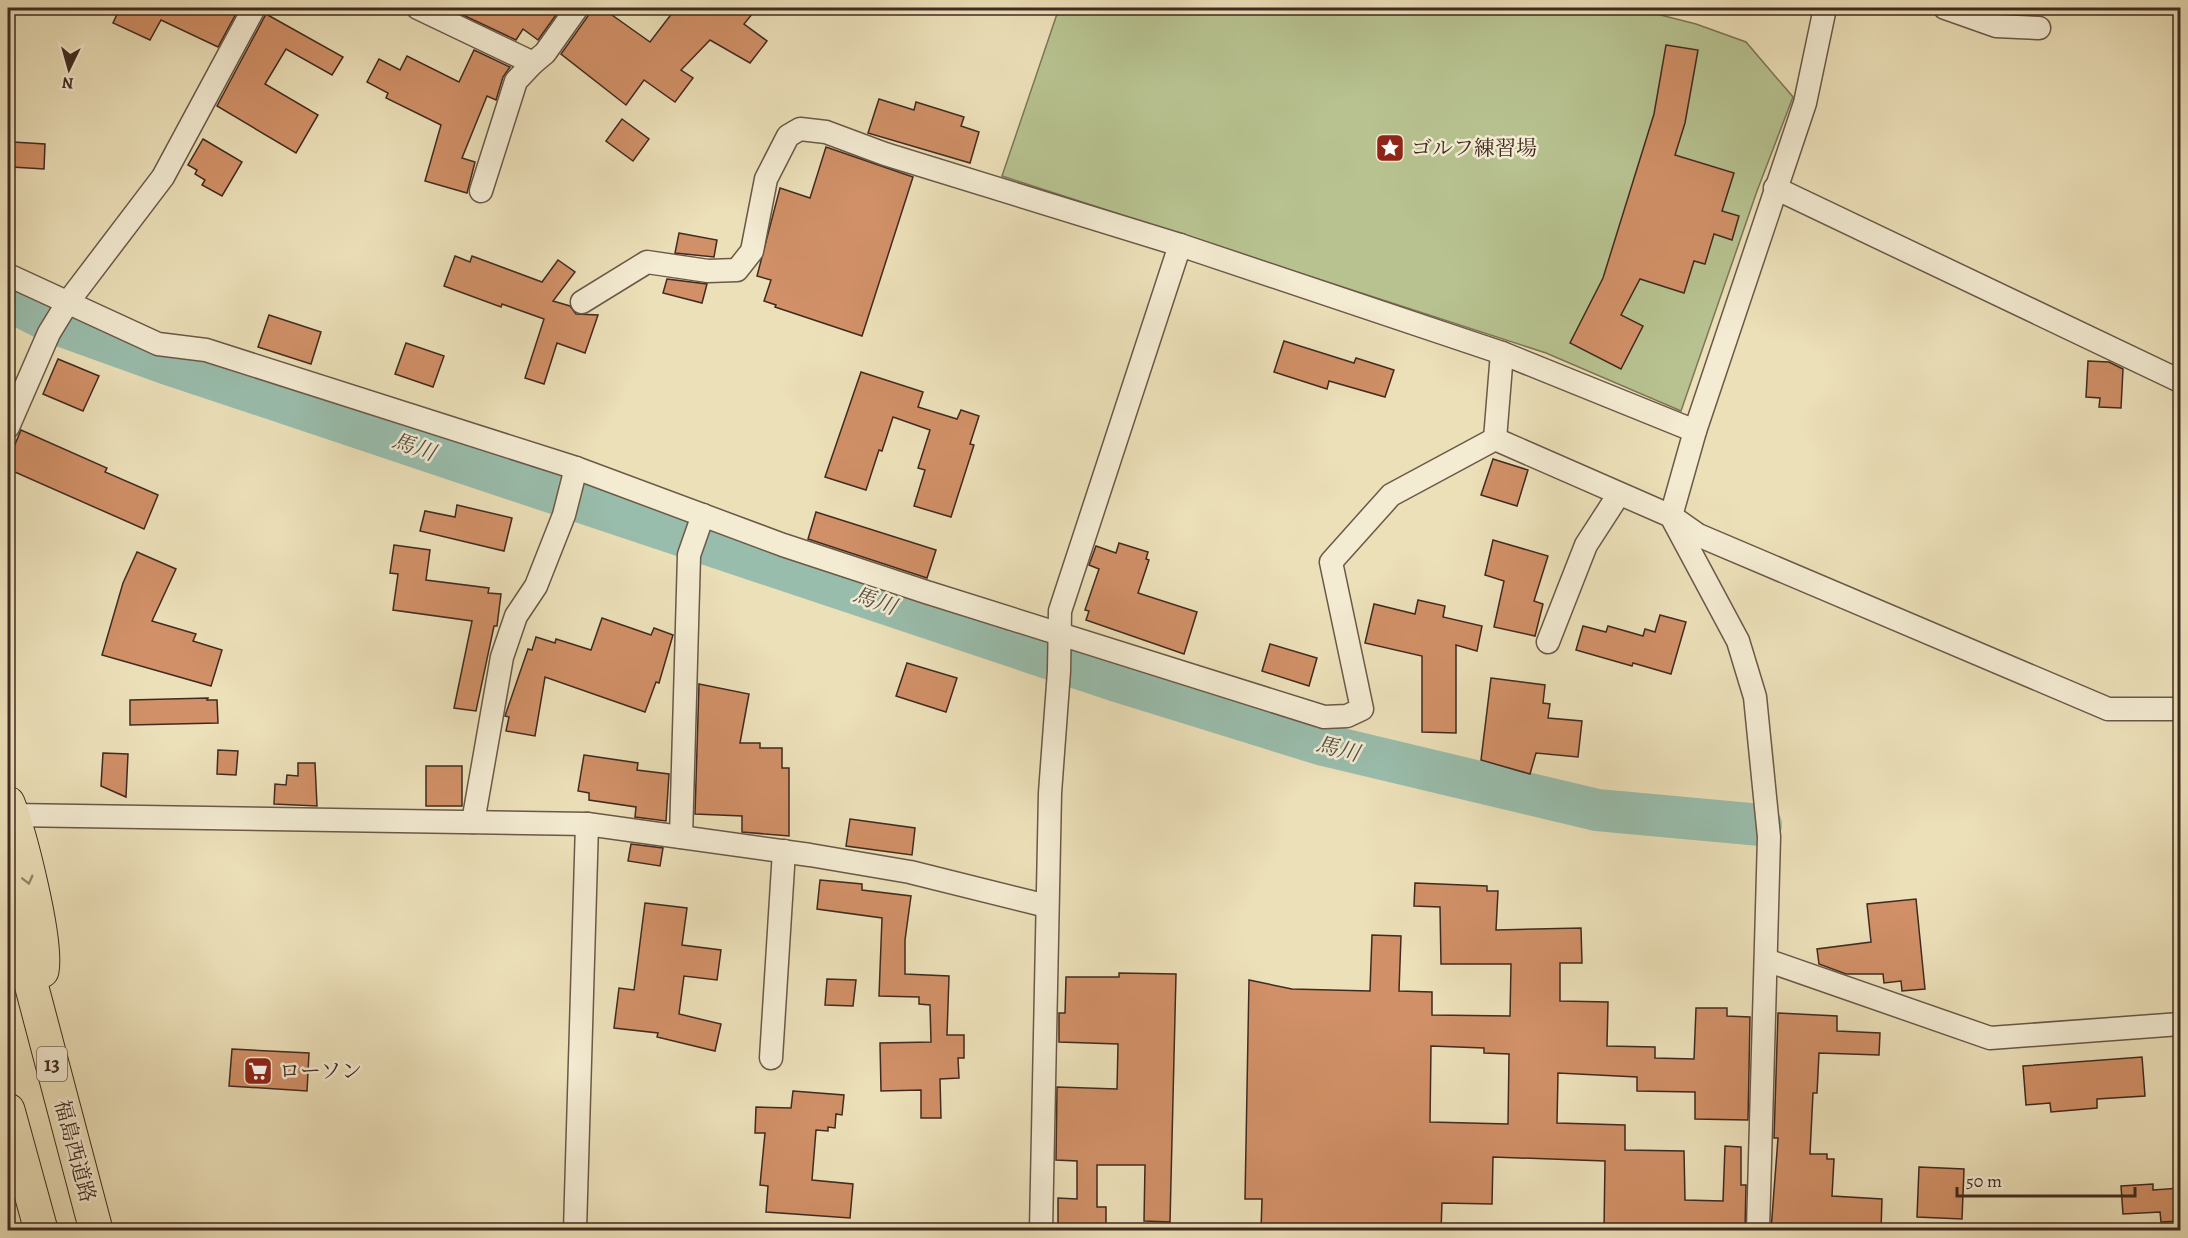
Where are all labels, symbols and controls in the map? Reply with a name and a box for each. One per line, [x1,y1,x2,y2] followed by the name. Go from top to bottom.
[39,39,99,99] north arrow
[61,71,75,94] text: N
[1374,132,1406,164] place icon: ゴルフ練習場
[1411,134,1537,162] place label: ゴルフ練習場
[388,426,441,469] water label: 馬川
[849,580,902,623] water label: 馬川
[1313,729,1365,769] water label: 馬川
[21,875,34,885] one-way arrow
[37,1047,67,1081] road number: 13
[242,1055,274,1087] supermarket icon: ローソン
[279,1057,362,1085] place label: ローソン
[48,1097,102,1205] street label: 福島西道路
[1957,1160,2136,1198] scale bar
[1966,1169,2002,1193] text: 50 m

